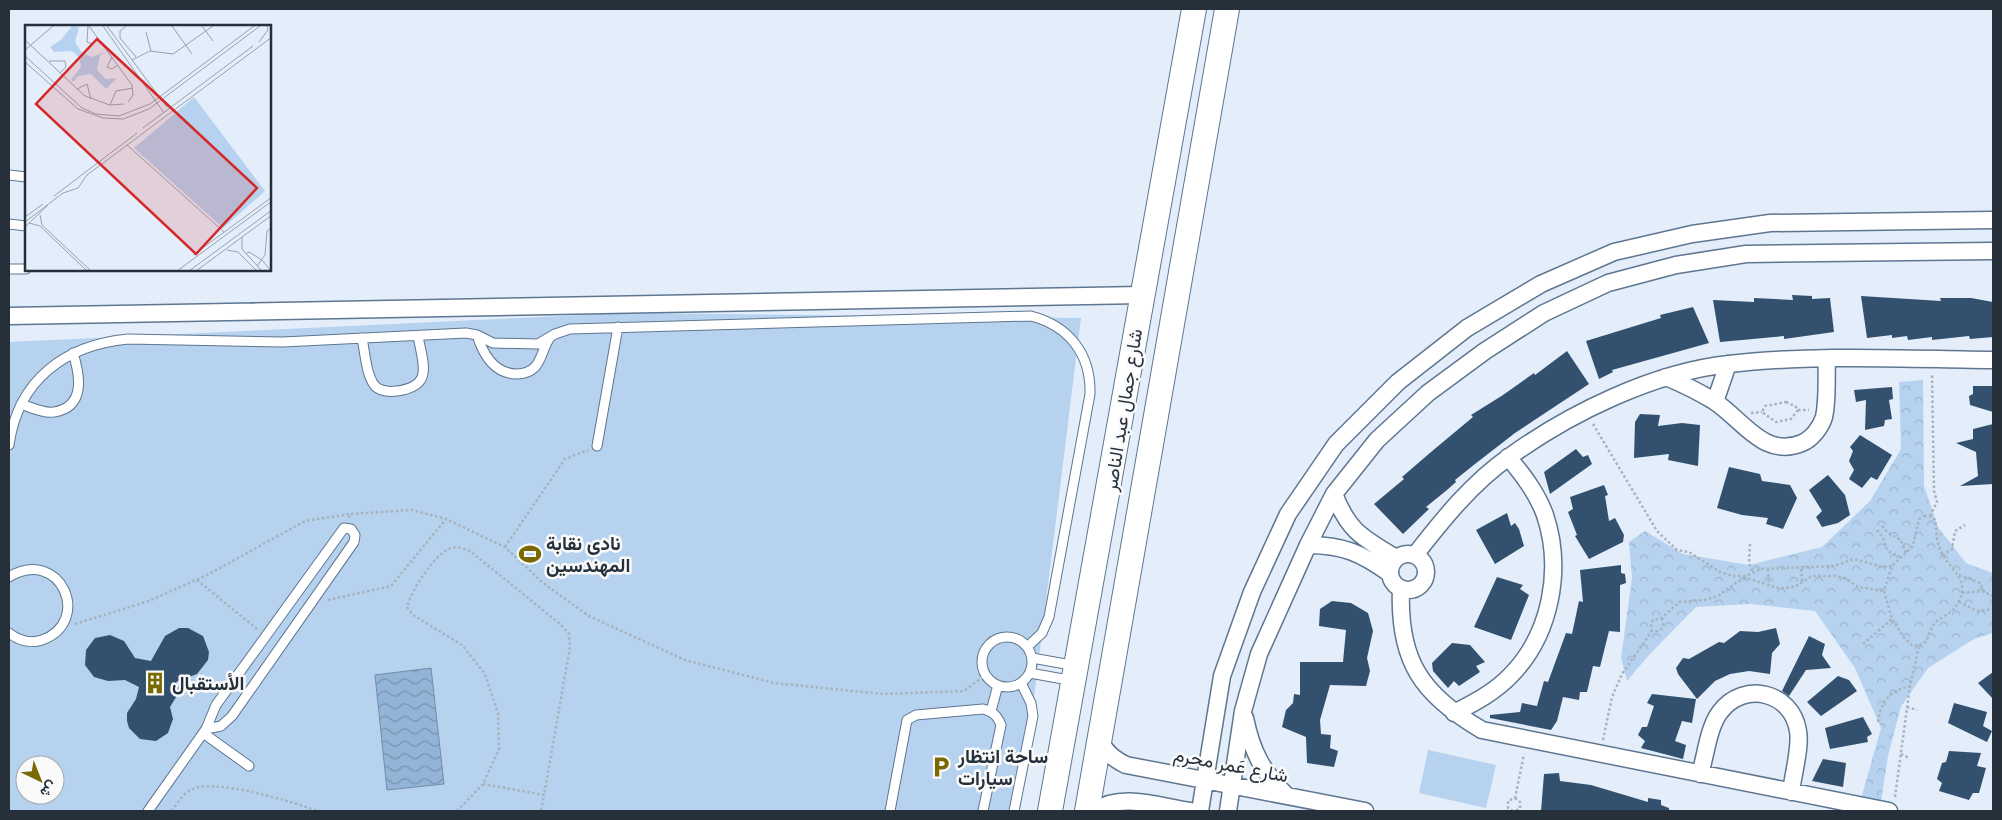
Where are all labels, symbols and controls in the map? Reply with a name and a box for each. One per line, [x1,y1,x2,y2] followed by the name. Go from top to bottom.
[25,25,271,271] inset map
[1099,327,1148,494] street label: شارع جمال عبد الناصر
[546,532,630,577] place label: نادى نقابة المهندسين
[517,541,543,567] sports icon: نادى نقابة المهندسين
[142,670,168,696] building icon: الأستقبال
[172,672,244,695] place label: الأستقبال
[1172,743,1290,788] street label: شارع عَمر محرم
[957,745,1048,791] place label: ساحة انتظار سيارات
[928,754,954,780] parking icon: ساحة انتظار سيارات
[15,755,65,805] north arrow
[36,777,60,801] text: ش

